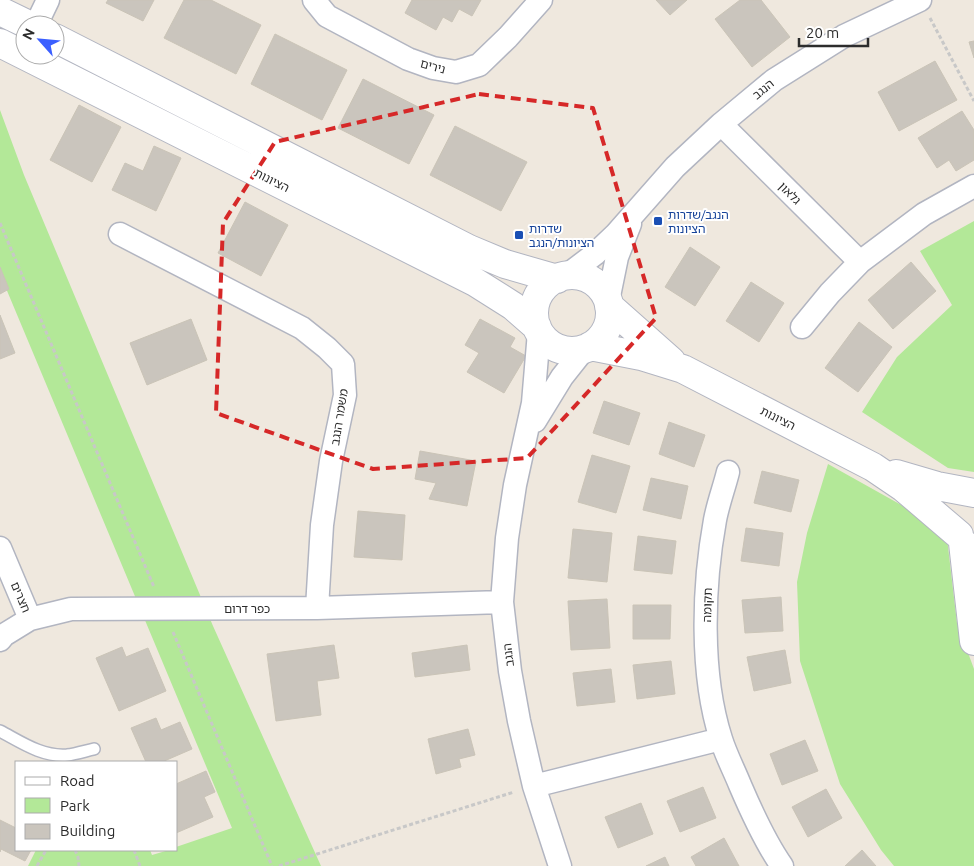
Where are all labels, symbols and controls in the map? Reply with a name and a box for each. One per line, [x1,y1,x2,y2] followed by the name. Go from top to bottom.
[15,15,65,65] north arrow
[799,15,868,47] scale bar
[806,24,839,41] text: 20 m
[19,26,38,42] text: N
[419,56,447,76] street label: נירים
[750,77,776,101] street label: הנגב
[252,166,292,194] street label: הציונות
[776,179,804,207] street label: גלאון
[668,208,729,235] place label: הנגב/שדרות הציונות
[652,215,664,227] marker: הנגב/שדרות הציונות
[529,222,594,249] place label: שדרות הציונות/הנגב
[513,229,525,241] marker: שדרות הציונות/הנגב
[328,388,350,446] street label: משמר הנגב
[758,404,798,432] street label: הציונות
[9,580,33,614] street label: חצרים
[700,587,714,623] street label: תקומה
[224,602,270,615] street label: כפר דרום
[500,643,516,667] street label: הנגב
[15,761,178,851] legend
[60,772,95,789] text: Road
[60,797,90,814] text: Park
[60,822,115,839] text: Building

